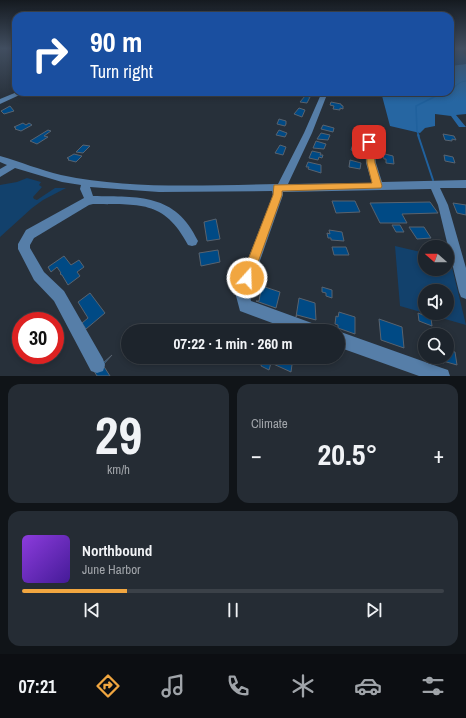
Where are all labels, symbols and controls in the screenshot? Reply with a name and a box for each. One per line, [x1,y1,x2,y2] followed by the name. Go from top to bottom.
[90,23,142,61] text: 90 m
[24,28,76,80] icon: right
[90,59,153,84] text: Turn right
[352,125,386,159] pin
[358,131,380,153] icon: arrive
[418,240,454,276] north arrow
[418,240,454,364] map controls
[226,257,268,299] position arrow
[418,284,454,320] button: sound
[12,312,64,364] speed limit sign: 30
[418,328,454,364] button: search
[174,333,292,354] text: 07:22 · 1 min · 260 m
[95,400,142,470] text: 29
[251,415,288,432] text: Climate
[318,434,377,474] text: 20.5°
[251,440,262,470] text: −
[433,440,444,470] text: +
[107,461,130,478] text: km/h
[82,540,152,561] text: Northbound
[82,561,141,578] text: June Harbor
[81,599,103,621] icon: previous
[222,599,244,621] icon: pause
[363,599,385,621] icon: next
[94,672,122,700] icon: directions
[159,672,187,700] icon: music
[224,672,252,700] icon: phone
[289,672,317,700] icon: climate
[354,672,382,700] icon: car
[419,672,447,700] icon: filters
[19,674,56,699] text: 07:21

